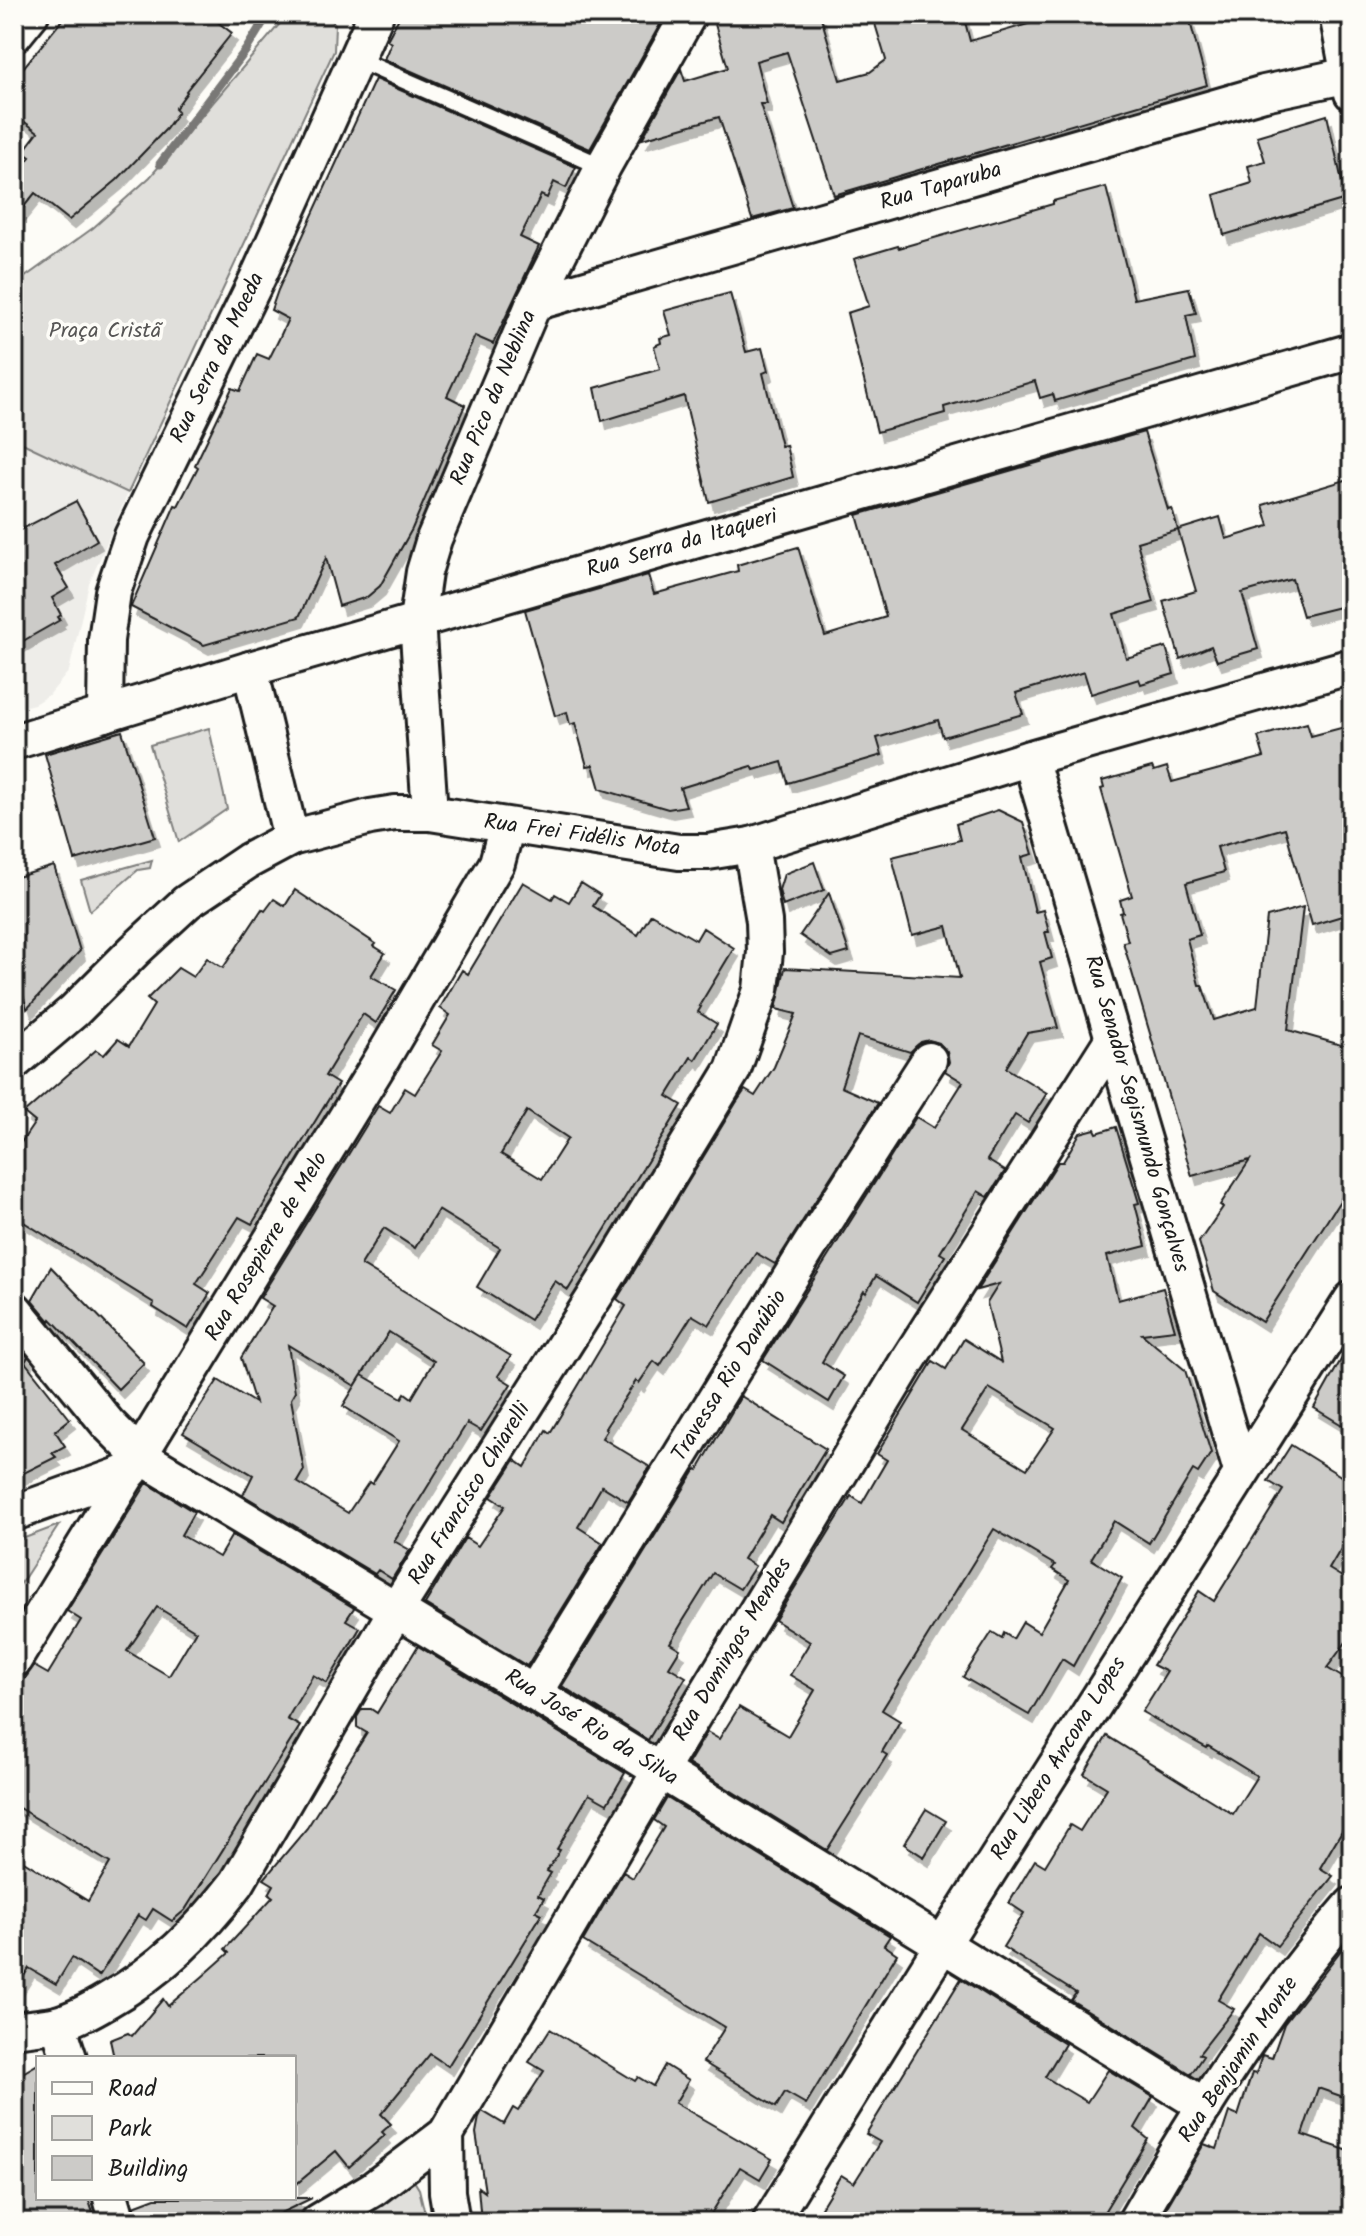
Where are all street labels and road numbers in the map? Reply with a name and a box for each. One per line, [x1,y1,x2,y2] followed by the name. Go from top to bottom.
[876,153,1006,221] street label: Rua Taparuba
[161,267,275,449] street label: Rua Serra da Moeda
[441,305,547,491] street label: Rua Pico da Neblina
[582,500,782,588] street label: Rua Serra da Itaqueri
[482,805,682,867] street label: Rua Frei Fidélis Mota
[1074,951,1198,1277] street label: Rua Senador Segismundo Gonçalves
[196,1145,338,1349] street label: Rua Rosepierre de Melo
[663,1283,797,1469] street label: Travessa Rio Danúbio
[399,1395,541,1592] street label: Rua Francisco Chiarelli
[664,1551,802,1749] street label: Rua Domingos Mendes
[982,1650,1136,1868] street label: Rua Libero Ancona Lopes
[497,1660,685,1796] street label: Rua José Rio da Silva
[1170,1969,1308,2151] street label: Rua Benjamin Monte

